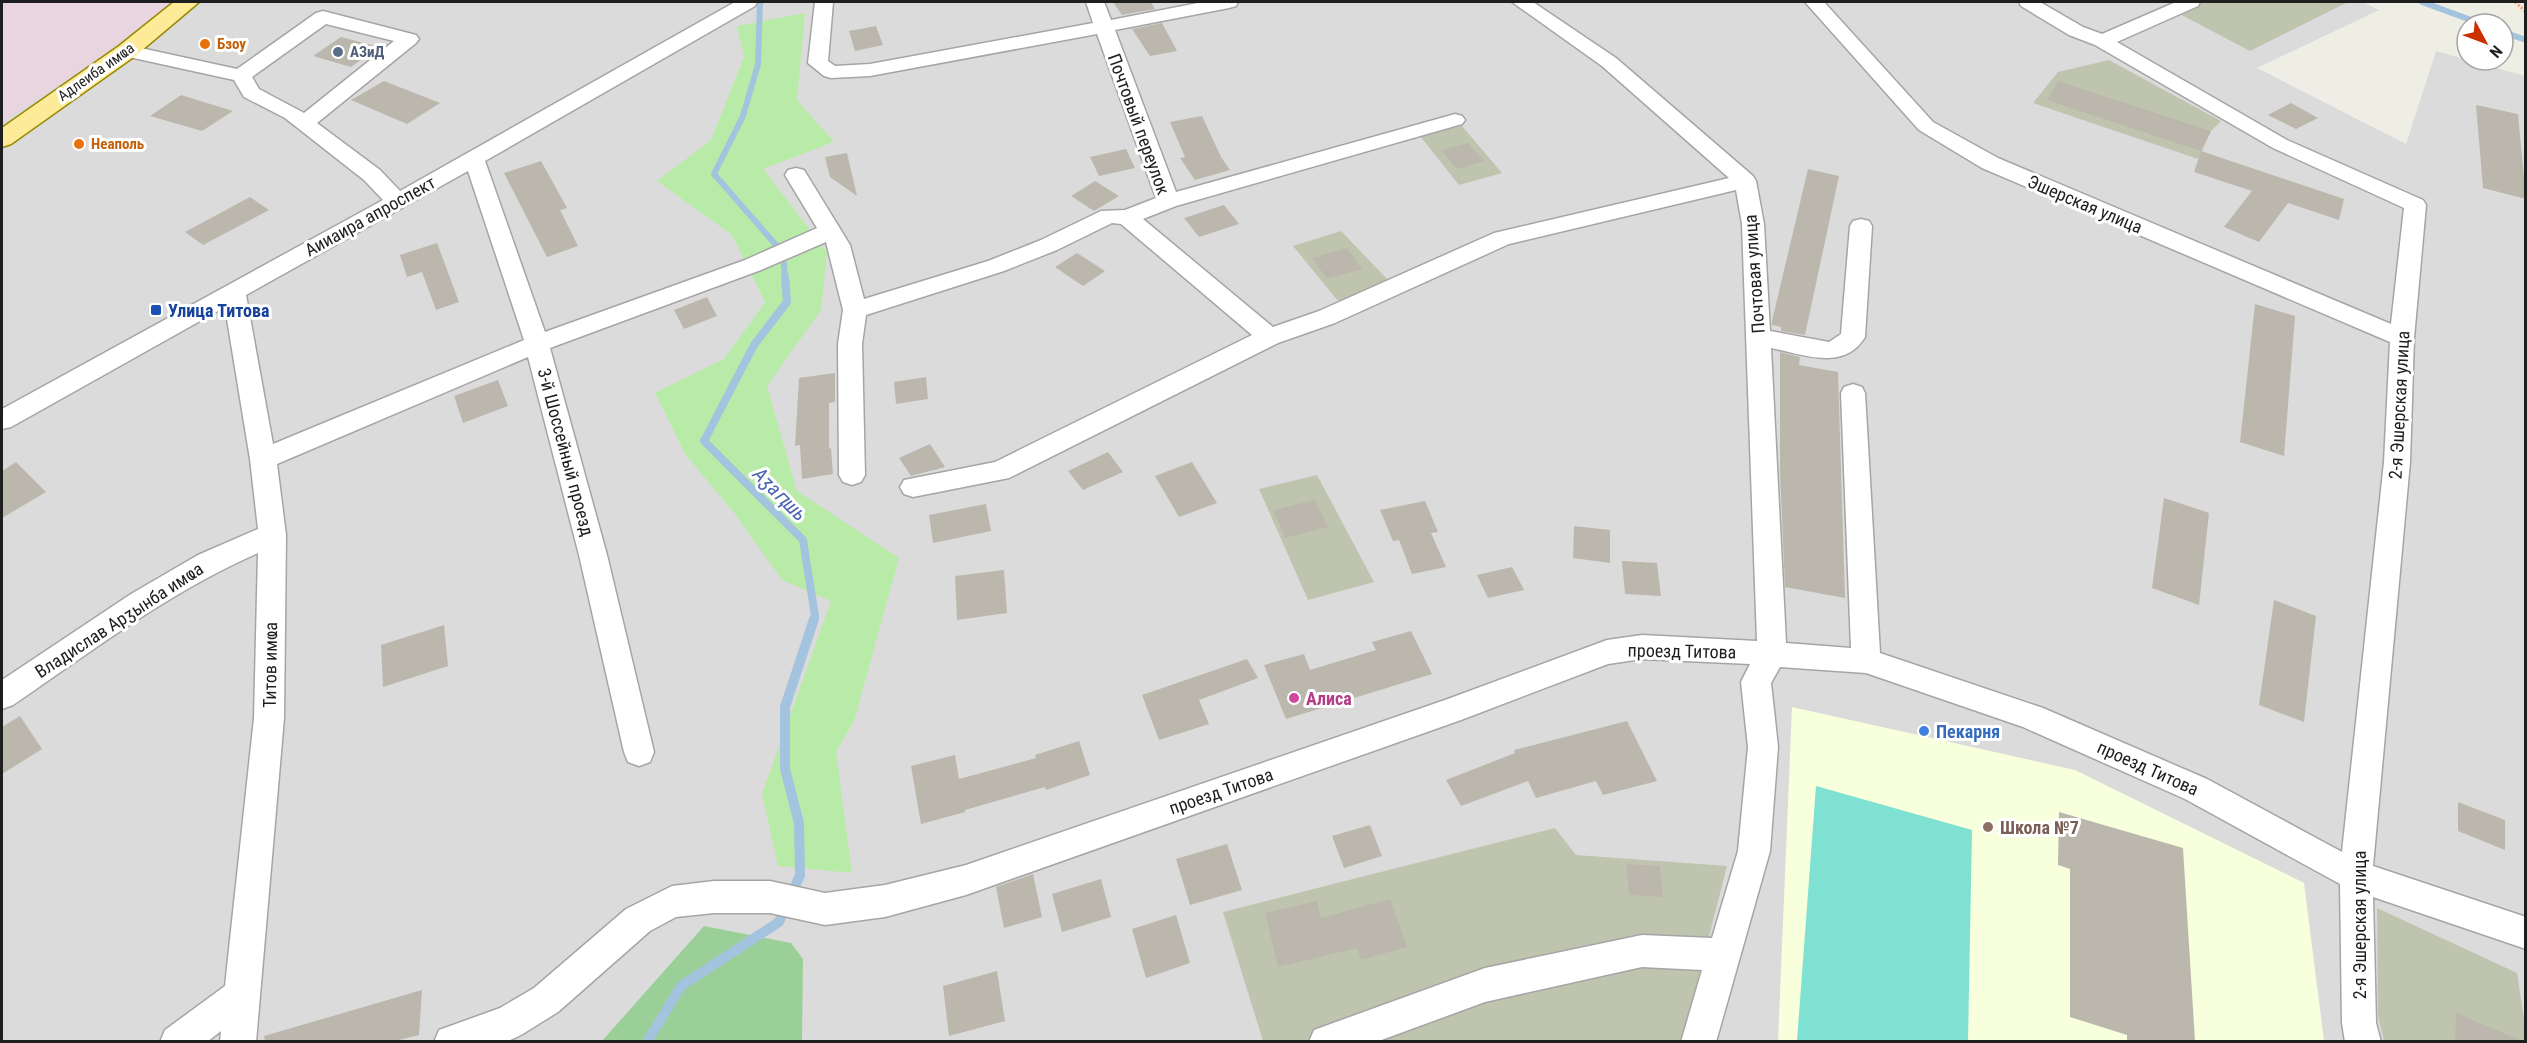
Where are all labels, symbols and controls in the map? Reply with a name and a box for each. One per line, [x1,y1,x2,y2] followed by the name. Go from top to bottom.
[2455,12,2515,72] north arrow
[217,35,246,53] place label: Бзоу
[198,37,212,51] marker: Бзоу
[54,39,138,105] street label: Адлеиба имҩа
[2486,42,2506,61] text: N
[350,43,385,61] place label: АЗиД
[331,45,345,59] marker: АЗиД
[1104,51,1174,198] street label: Почтовый переулок
[91,135,145,153] place label: Неаполь
[72,137,86,151] marker: Неаполь
[2024,170,2146,238] street label: Эшерская улица
[301,171,439,261] street label: Аииаира апроспект
[1739,214,1769,334] street label: Почтовая улица
[168,300,269,321] place label: Улица Титова
[149,303,163,317] marker: Улица Титова
[2385,330,2413,480] street label: 2-я Эшерская улица
[534,366,599,538] street label: 3-й Шоссейный проезд
[747,461,812,526] water label: Аӡаԥшь
[31,558,207,682] street label: Владислав Арӡынба имҩа
[259,622,281,708] street label: Титов имҩа
[1628,640,1736,662] street label: проезд Титова
[1306,688,1352,709] place label: Алиса
[1287,691,1301,705] marker: Алиса
[1936,721,2000,742] place label: Пекарня
[1917,724,1931,738] marker: Пекарня
[2094,736,2202,800] street label: проезд Титова
[1166,763,1276,819] street label: проезд Титова
[2000,817,2079,838] place label: Школа №7
[1981,820,1995,834] marker: Школа №7
[2349,851,2370,999] street label: 2-я Эшерская улица

